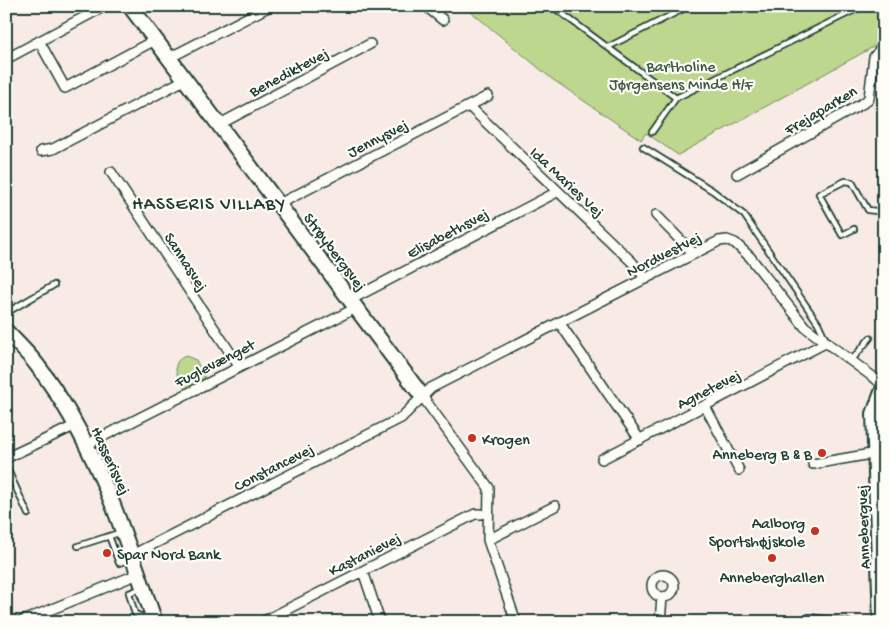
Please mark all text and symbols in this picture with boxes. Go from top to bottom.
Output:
street label: Benediktevej [246,45,333,103]
park label: Bartholine Jørgensens Minde H/F [609,59,754,96]
street label: Frejaparken [781,83,862,142]
street label: Jennysvej [345,117,412,163]
street label: Ida Maries Vej [524,144,607,223]
district label: HASSERIS VILLABY [132,194,286,217]
street label: Elisabethsvej [405,206,493,264]
street label: Strøybergsvej [298,210,369,296]
street label: Nordvestvej [624,229,705,283]
street label: Sannasvej [158,230,210,296]
street label: Fuglevænget [171,336,260,394]
street label: Agnetevej [674,367,745,415]
street label: Hasserisvej [85,424,133,499]
marker: Krogen [466,432,478,444]
place label: Krogen [482,432,530,451]
street label: Constancevej [231,441,318,497]
place label: Anneberg B & B [713,447,813,466]
marker: Anneberg B & B [816,447,828,459]
street label: Annebergvej [855,484,876,569]
place label: Aalborg Sportshøjskole [709,516,806,553]
marker: Aalborg Sportshøjskole [809,525,821,537]
street label: Kastanievej [326,530,405,582]
marker: Spar Nord Bank [101,547,113,559]
place label: Spar Nord Bank [117,547,222,566]
marker: Anneberghallen [766,552,778,564]
place label: Anneberghallen [720,570,825,589]

